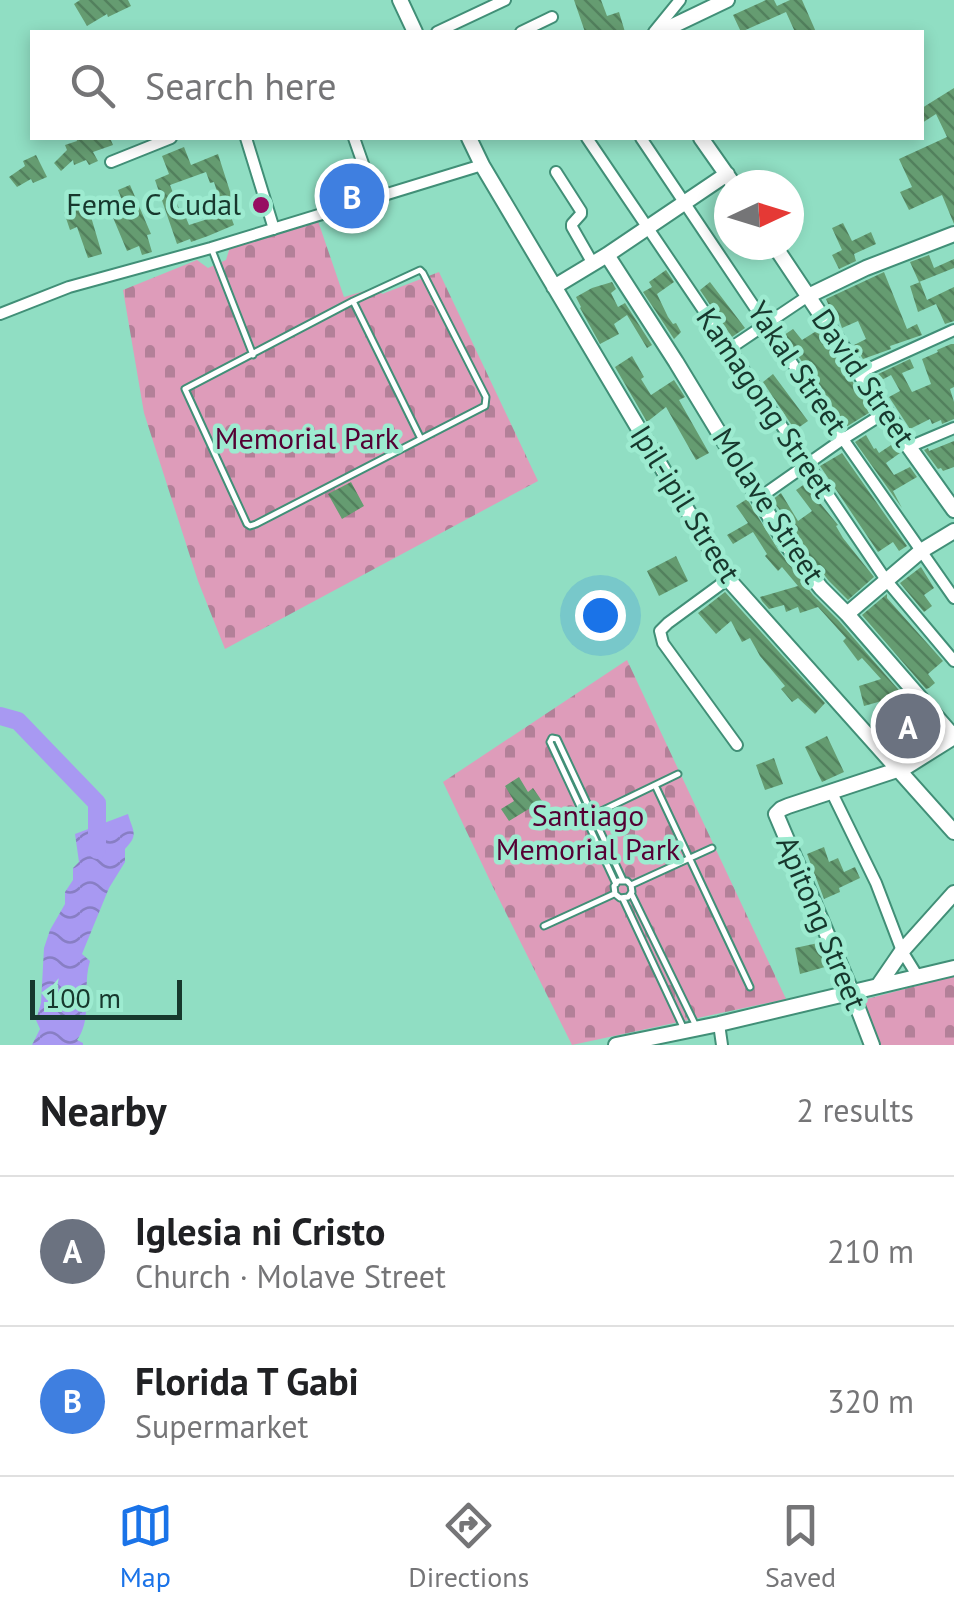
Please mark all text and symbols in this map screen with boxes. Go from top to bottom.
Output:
search box [30,30,924,140]
icon: search [65,58,120,113]
text: Search here [145,61,337,110]
pin: B [320,158,384,234]
north arrow [714,170,804,260]
place label: Feme C Cudal [66,184,241,223]
marker: Feme C Cudal [250,194,272,216]
street label: Yakal Street [740,293,857,441]
street label: Kamagong Street [688,300,844,505]
street label: David Street [804,301,925,453]
street label: Ipil-ipil Street [623,417,750,589]
park label: Memorial Park [215,418,400,457]
street label: Molave Street [705,420,834,590]
your location [575,590,626,641]
pin: A [876,688,940,764]
park label: Santiago Memorial Park [496,795,681,868]
street label: Apitong Street [768,830,876,1015]
scale bar [30,975,182,1020]
text: 100 m [45,979,121,1016]
text: Nearby [40,1083,167,1138]
text: 2 results [796,1089,914,1131]
text: Iglesia ni Cristo [135,1206,385,1255]
text: A [63,1230,82,1272]
text: 210 m [827,1230,914,1272]
text: Church · Molave Street [135,1255,446,1297]
text: Florida T Gabi [135,1356,359,1405]
text: B [63,1380,82,1422]
text: 320 m [827,1380,914,1422]
text: Supermarket [135,1405,308,1447]
tab: Map [118,1498,173,1595]
tab: Directions [408,1498,529,1595]
tab: Saved [765,1498,836,1595]

